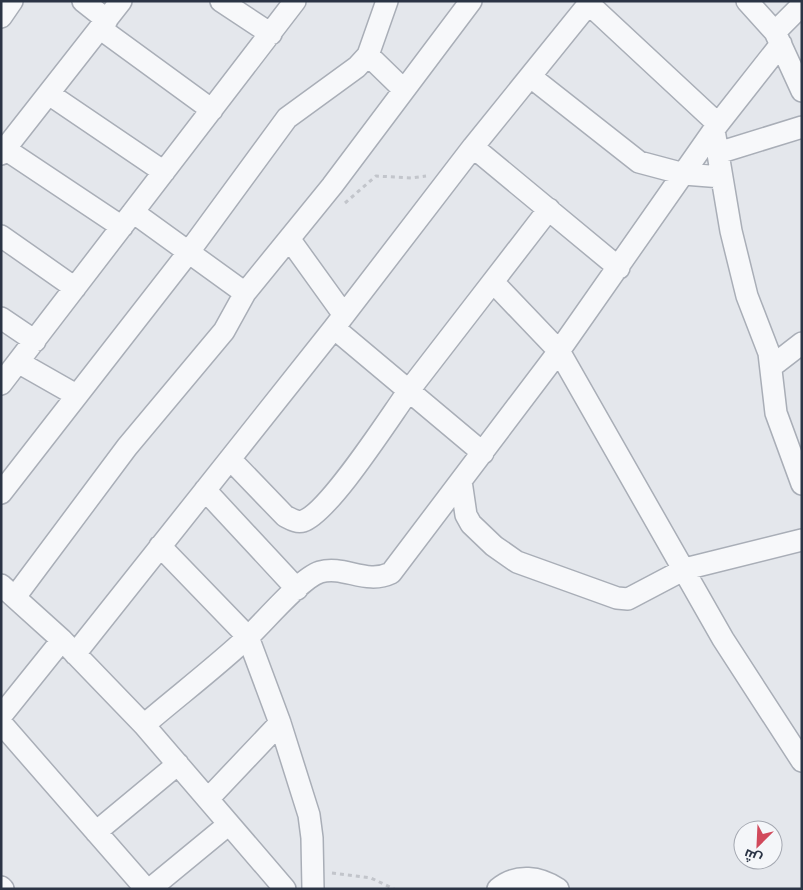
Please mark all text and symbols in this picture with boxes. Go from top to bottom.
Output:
north arrow [733,820,783,870]
text: ش [741,844,765,868]

